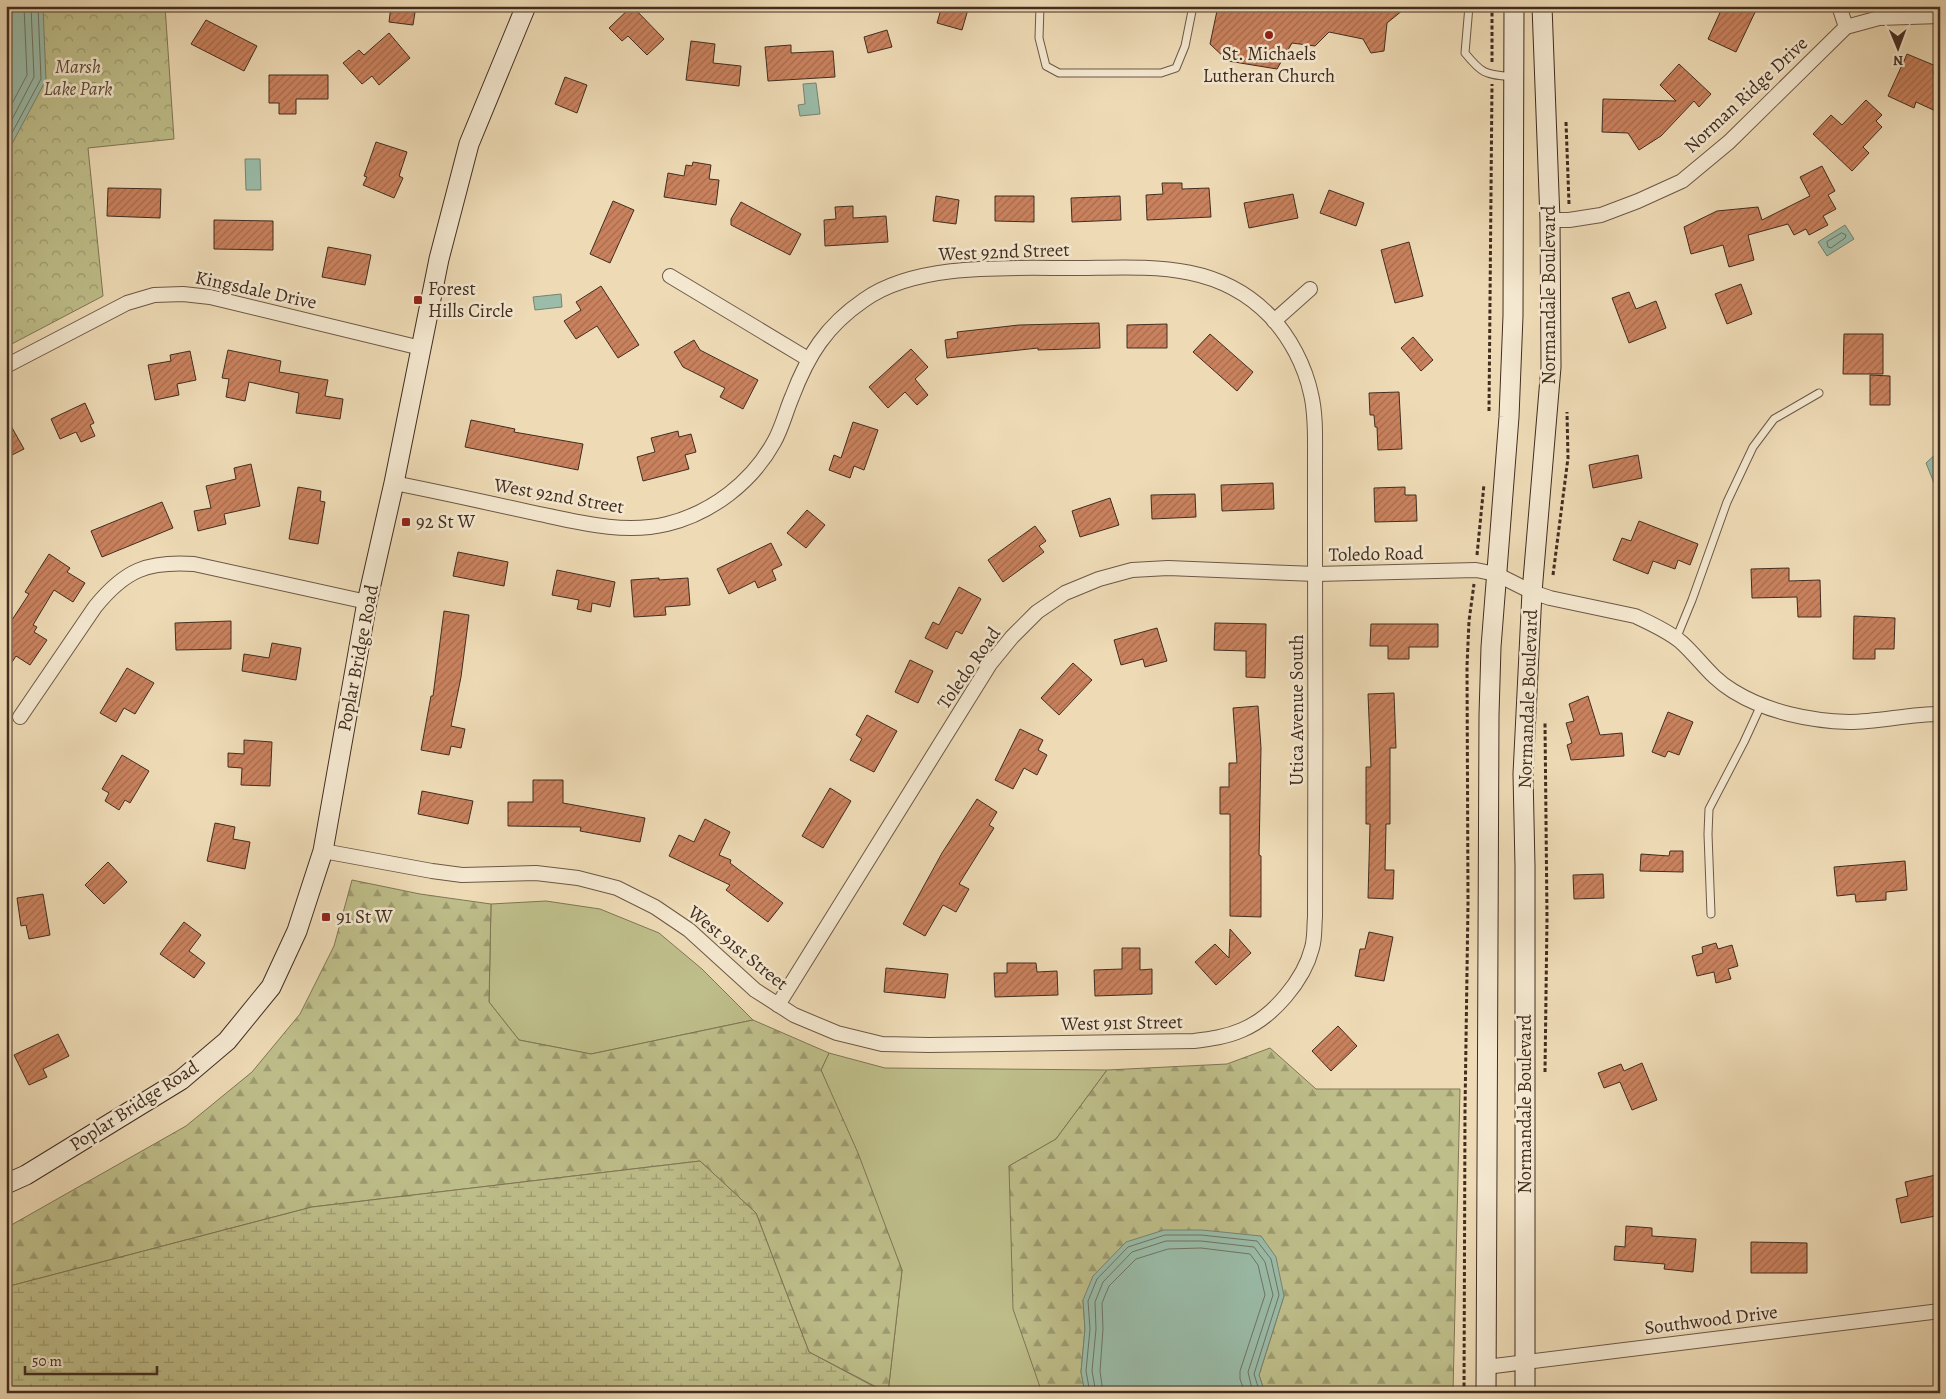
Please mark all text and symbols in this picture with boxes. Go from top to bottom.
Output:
north arrow [1874,22,1924,72]
marker: St. Michaels Lutheran Church [1263,29,1275,41]
street label: Norman Ridge Drive [1679,31,1813,159]
place label: St. Michaels Lutheran Church [1203,41,1335,89]
text: N [1893,51,1903,70]
park label: Marsh Lake Park [43,54,113,102]
street label: Normandale Boulevard [1536,205,1562,385]
street label: West 92nd Street [937,237,1070,267]
street label: Kingsdale Drive [193,264,319,316]
place label: Forest Hills Circle [428,276,513,324]
marker: Forest Hills Circle [412,294,424,306]
street label: West 92nd Street [491,472,626,520]
place label: 92 St W [416,509,476,535]
marker: 92 St W [400,516,412,528]
street label: Toledo Road [1328,540,1424,568]
street label: Poplar Bridge Road [331,582,385,734]
street label: Normandale Boulevard [1512,608,1544,789]
street label: Toledo Road [931,621,1007,714]
street label: Utica Avenue South [1284,634,1310,786]
street label: West 91st Street [682,899,794,996]
place label: 91 St W [336,904,393,930]
marker: 91 St W [320,911,332,923]
street label: West 91st Street [1060,1009,1183,1037]
street label: Normandale Boulevard [1512,1014,1538,1194]
street label: Poplar Bridge Road [64,1054,204,1157]
street label: Southwood Drive [1643,1299,1779,1341]
scale bar [25,1344,158,1376]
text: 50 m [32,1351,62,1371]

